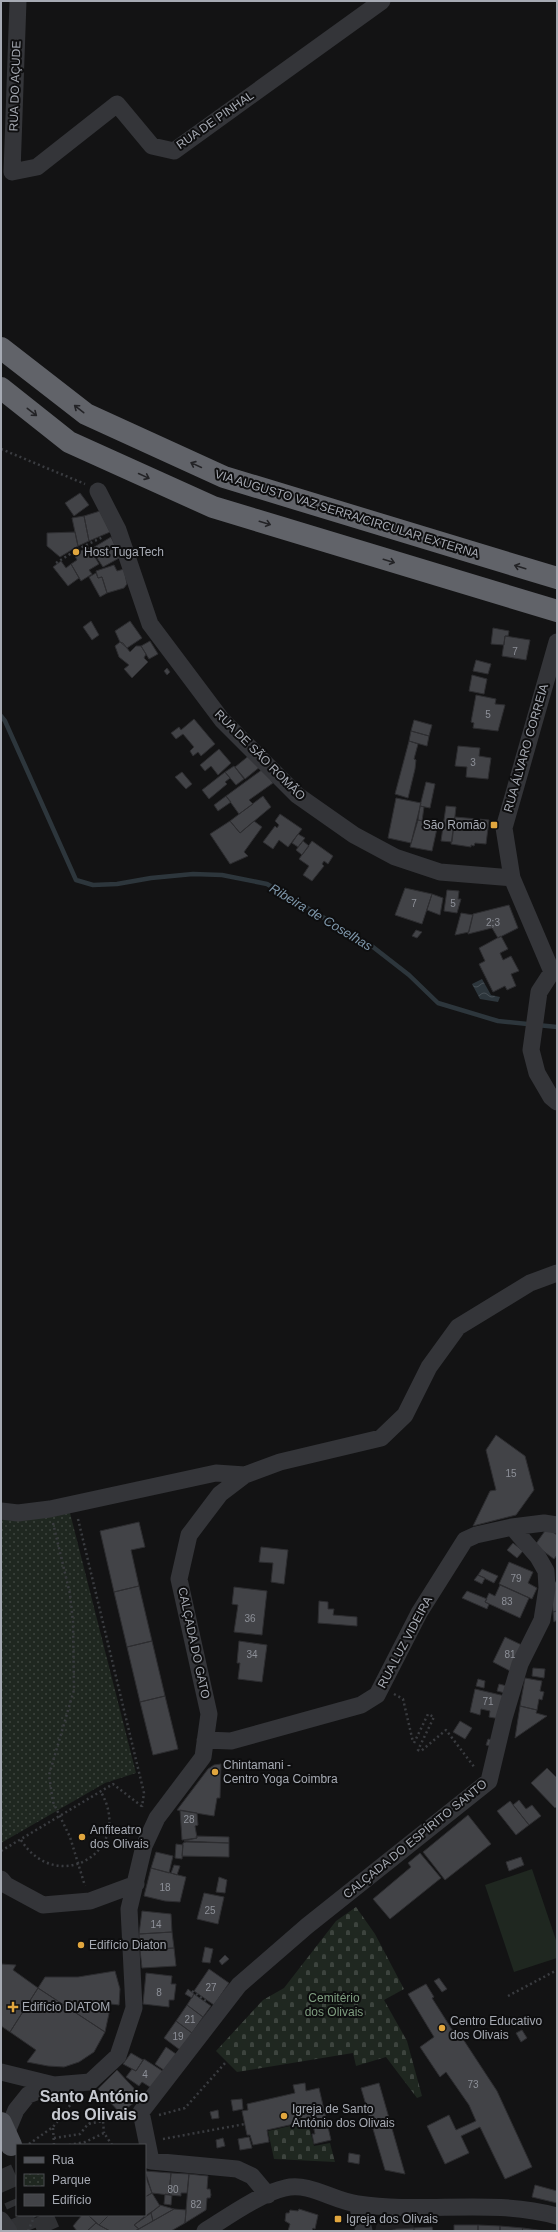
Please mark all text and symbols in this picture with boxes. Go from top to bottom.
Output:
street label: RUA DO AÇUDE [6,40,24,132]
street label: RUA DE PINHAL [174,88,257,152]
one-way arrow [73,404,84,413]
one-way arrow [26,408,37,417]
one-way arrow [190,460,202,468]
street label: VIA AUGUSTO VAZ SERRA/CIRCULAR EXTERNA [213,467,481,561]
one-way arrow [138,473,150,480]
one-way arrow [258,520,271,527]
place label: Host TugaTech [84,545,164,559]
marker: Host TugaTech [71,547,81,557]
one-way arrow [383,558,396,565]
one-way arrow [513,563,526,570]
house number: 7 [512,646,518,657]
street label: RUA ÁLVARO CORREIA [500,682,551,814]
street label: RUA DE SÃO ROMÃO [212,707,308,803]
house number: 5 [485,709,491,720]
house number: 3 [470,757,476,768]
place label: São Romão [423,818,486,832]
marker: São Romão [489,820,499,830]
water label: Ribeira de Coselhas [267,880,375,954]
house number: 7 [411,898,417,909]
house number: 5 [450,898,456,909]
house number: 2;3 [486,917,500,928]
house number: 15 [505,1468,517,1479]
house number: 79 [510,1573,522,1584]
street label: CALÇADA DO GATO [175,1586,213,1700]
street label: RUA LUZ VIDEIRA [375,1594,435,1690]
house number: 83 [501,1596,513,1607]
house number: 36 [244,1613,256,1624]
house number: 34 [246,1649,258,1660]
house number: 81 [504,1649,516,1660]
house number: 71 [482,1696,494,1707]
place label: Chintamani - Centro Yoga Coimbra [223,1758,338,1786]
marker: Chintamani - Centro Yoga Coimbra [210,1767,220,1777]
street label: CALÇADA DO ESPÍRITO SANTO [340,1776,490,1901]
house number: 28 [183,1814,195,1825]
place label: Anfiteatro dos Olivais [90,1823,149,1851]
marker: Anfiteatro dos Olivais [77,1832,87,1842]
house number: 18 [159,1882,171,1893]
house number: 25 [204,1905,216,1916]
house number: 14 [150,1919,162,1930]
place label: Edifício Diaton [89,1938,166,1952]
marker: Edifício Diaton [76,1940,86,1950]
house number: 27 [205,1982,217,1993]
house number: 8 [156,1987,162,1998]
park label: Cemitério dos Olivais [305,1991,363,2019]
place label: Edifício DIATOM [22,2000,110,2014]
marker: Edifício DIATOM [7,2001,19,2013]
house number: 21 [184,2014,196,2025]
place label: Centro Educativo dos Olivais [450,2014,542,2042]
marker: Centro Educativo dos Olivais [437,2023,447,2033]
house number: 19 [172,2031,184,2042]
house number: 4 [142,2069,148,2080]
house number: 73 [467,2079,479,2090]
district label: Santo António dos Olivais [40,2088,149,2123]
place label: Igreja de Santo António dos Olivais [292,2102,395,2130]
marker: Igreja de Santo António dos Olivais [279,2111,289,2121]
legend [16,2144,146,2216]
text: Rua [52,2153,74,2167]
text: Parque [52,2173,91,2187]
house number: 80 [167,2184,179,2195]
text: Edifício [52,2193,92,2207]
house number: 82 [190,2199,202,2210]
place label: Igreja dos Olivais [346,2212,438,2226]
marker: Igreja dos Olivais [333,2214,343,2224]

